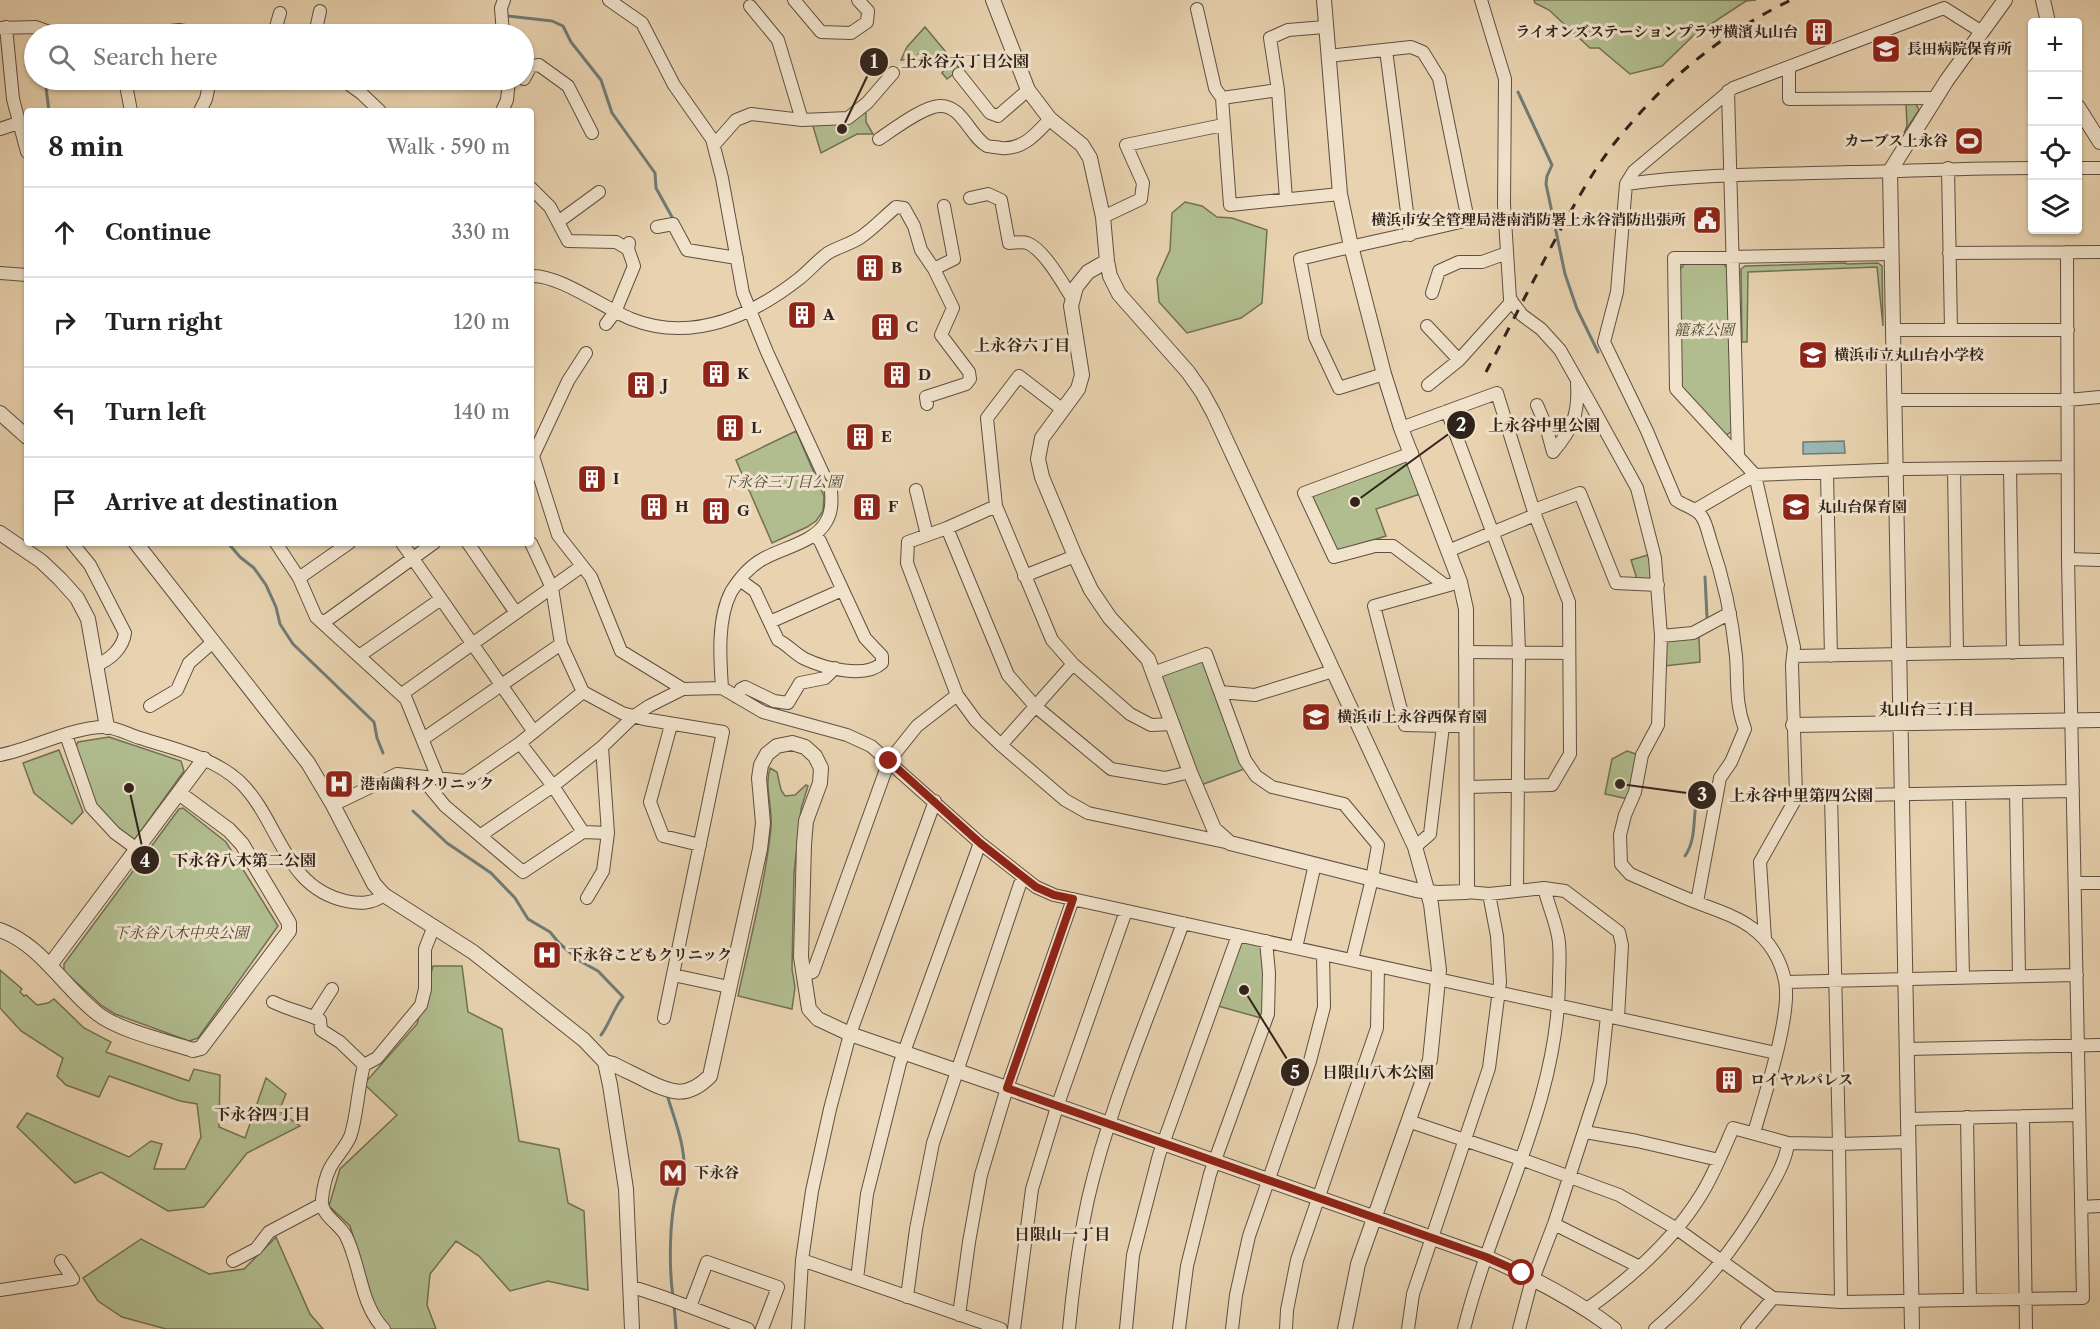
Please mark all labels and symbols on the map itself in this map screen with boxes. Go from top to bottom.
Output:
building icon: ライオンズステーションプラザ横濱丸山台 [1803,16,1835,48]
place label: ライオンズステーションプラザ横濱丸山台 [1515,22,1798,41]
school or university icon: 長田病院保育所 [1870,33,1902,65]
place label: 長田病院保育所 [1907,39,2012,58]
callout: 上永谷六丁目公園 [859,45,1041,79]
text: 1 [870,51,878,73]
text: 上永谷六丁目公園 [901,51,1029,71]
sports icon: カーブス上永谷 [1953,125,1985,157]
place label: カーブス上永谷 [1844,131,1948,150]
public building icon: 横浜市安全管理局港南消防署上永谷消防出張所 [1691,204,1723,236]
place label: 横浜市安全管理局港南消防署上永谷消防出張所 [1371,210,1686,229]
building icon: B [854,252,886,284]
place label: B [891,258,902,277]
building icon: A [786,299,818,331]
place label: A [822,305,835,324]
building icon: C [869,311,901,343]
place label: C [906,317,918,336]
park label: 籠森公園 [1674,320,1737,339]
district label: 上永谷六丁目 [974,335,1070,355]
school or university icon: 横浜市立丸山台小学校 [1797,339,1829,371]
place label: 横浜市立丸山台小学校 [1834,345,1984,364]
building icon: K [700,358,732,390]
building icon: D [881,359,913,391]
place label: K [737,364,750,383]
place label: D [918,365,931,384]
building icon: J [625,369,657,401]
place label: J [659,375,668,394]
callout: 上永谷中里公園 [1446,408,1612,442]
building icon: L [714,412,746,444]
text: 2 [1456,414,1466,436]
text: 上永谷中里公園 [1488,415,1600,435]
place label: L [751,418,762,437]
building icon: E [844,421,876,453]
place label: E [881,427,892,446]
building icon: I [576,463,608,495]
place label: I [613,469,619,488]
park label: 下永谷三丁目公園 [722,472,845,491]
building icon: H [638,491,670,523]
building icon: F [851,491,883,523]
school or university icon: 丸山台保育園 [1780,491,1812,523]
building icon: G [700,495,732,527]
place label: H [675,497,689,516]
place label: F [888,497,898,516]
place label: 丸山台保育園 [1817,497,1907,516]
place label: G [737,501,750,520]
district label: 丸山台三丁目 [1878,699,1974,719]
school or university icon: 横浜市上永谷西保育園 [1300,701,1332,733]
place label: 横浜市上永谷西保育園 [1337,707,1487,726]
route end [875,747,901,773]
hospital icon: 港南歯科クリニック [323,768,355,800]
place label: 港南歯科クリニック [360,774,494,793]
callout: 上永谷中里第四公園 [1687,778,1885,812]
text: 3 [1697,784,1707,806]
text: 上永谷中里第四公園 [1729,785,1873,805]
callout: 下永谷八木第二公園 [130,843,328,877]
text: 4 [140,850,150,872]
text: 下永谷八木第二公園 [172,850,316,870]
park label: 下永谷八木中央公園 [113,923,251,942]
hospital icon: 下永谷こどもクリニック [531,939,563,971]
place label: 下永谷こどもクリニック [568,945,732,964]
callout: 日限山八木公園 [1280,1055,1446,1089]
text: 5 [1290,1062,1300,1084]
text: 日限山八木公園 [1322,1062,1434,1082]
building icon: ロイヤルパレス [1713,1064,1745,1096]
place label: ロイヤルパレス [1750,1070,1853,1089]
district label: 下永谷四丁目 [214,1104,310,1124]
metro station icon: 下永谷 [657,1157,689,1189]
place label: 下永谷 [694,1163,739,1182]
district label: 日限山一丁目 [1014,1224,1110,1244]
route start [1508,1259,1534,1285]

